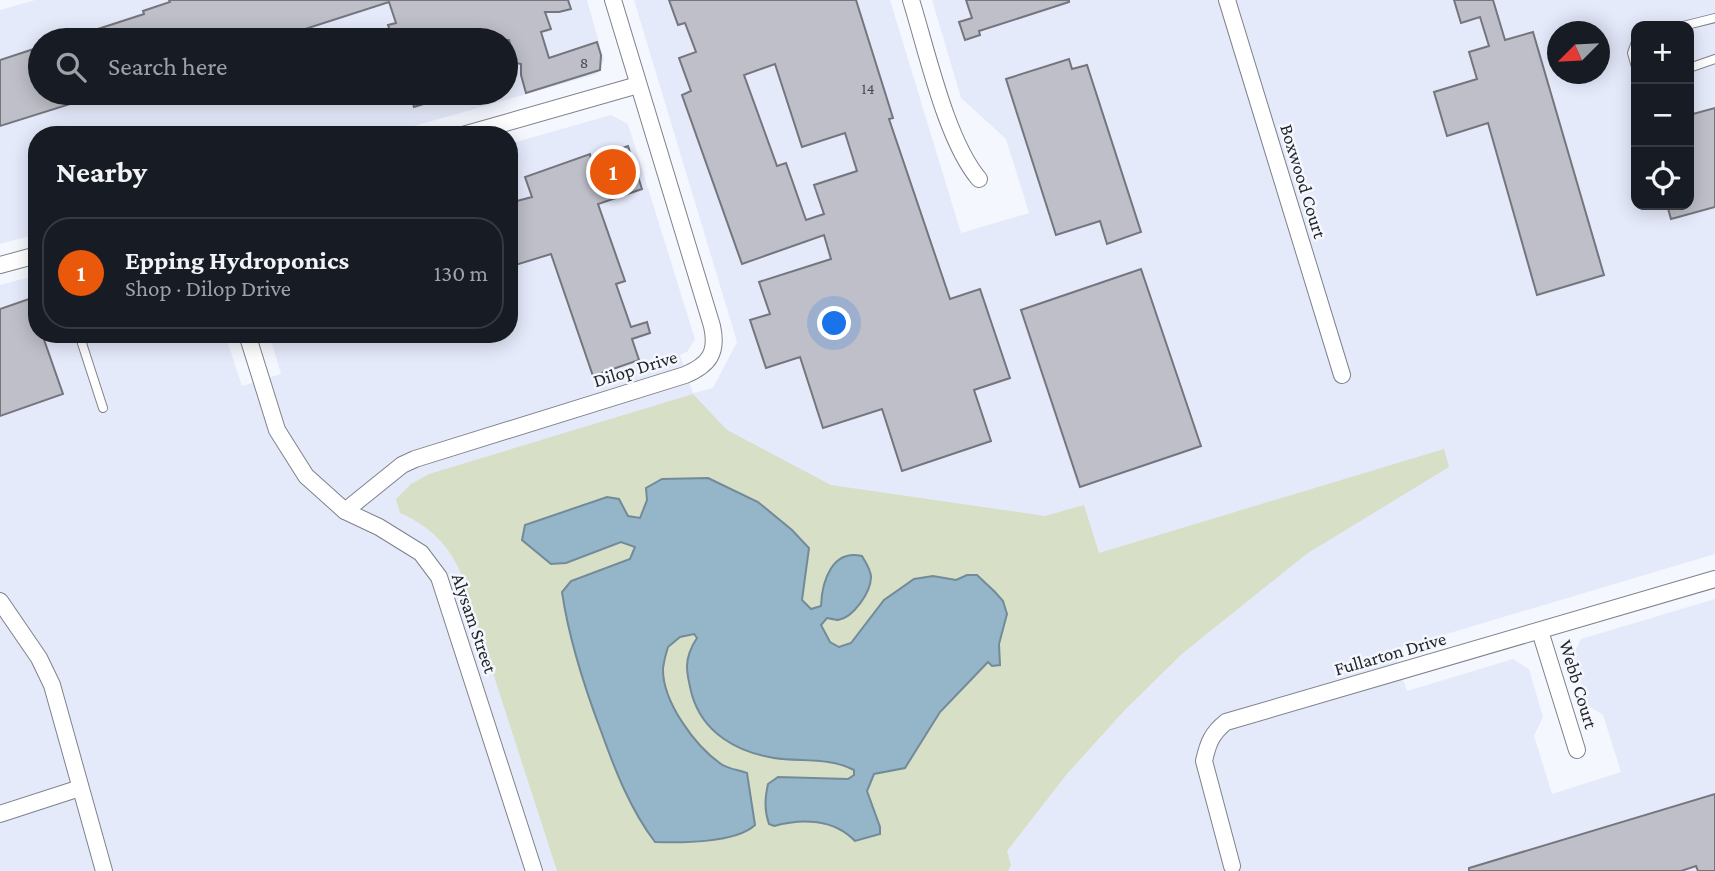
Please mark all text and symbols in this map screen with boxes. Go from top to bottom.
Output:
north arrow [1547,21,1610,84]
map controls [1631,21,1694,210]
button: + [1631,21,1694,84]
search box [28,28,518,105]
icon: search [52,48,90,86]
text: Search here [108,52,227,81]
house number: 8 [580,54,588,71]
house number: 14 [861,80,875,97]
button: − [1631,84,1694,147]
street label: Boxwood Court [1276,122,1331,241]
pin: 1 [590,146,636,198]
button: locate [1631,147,1694,210]
text: Nearby [56,155,147,188]
text: Epping Hydroponics [125,246,349,275]
text: 1 [77,260,85,286]
text: 130 m [434,260,488,286]
text: Shop · Dilop Drive [125,275,291,301]
your location [817,306,851,340]
street label: Dilop Drive [591,346,680,391]
street label: Alysam Street [448,571,502,676]
street label: Fullarton Drive [1332,627,1448,679]
street label: Webb Court [1555,637,1602,732]

